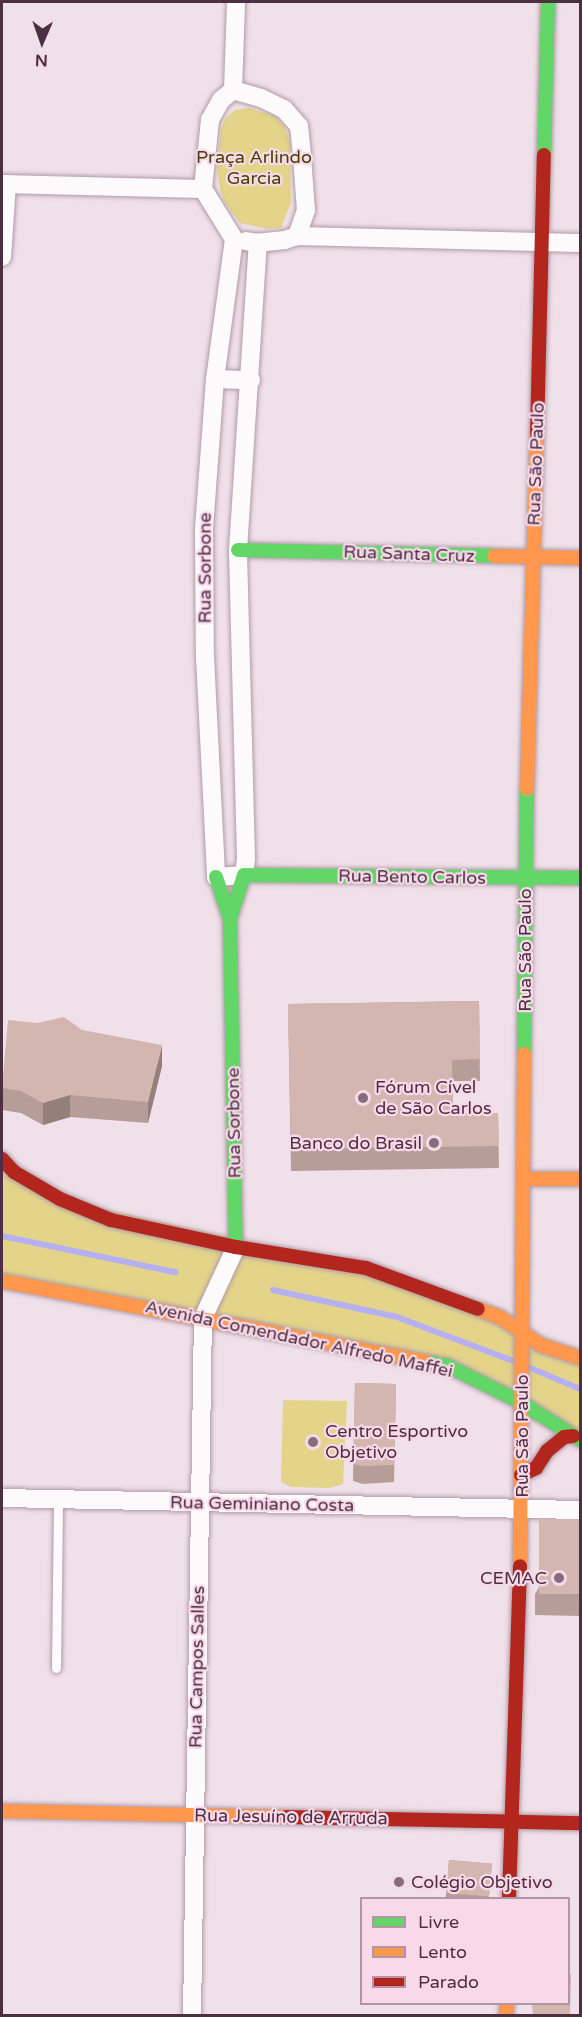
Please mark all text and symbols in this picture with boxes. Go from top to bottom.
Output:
north arrow [12,12,72,72]
text: N [35,50,48,70]
park label: Praça Arlindo Garcia [196,147,312,190]
street label: Rua São Paulo [523,402,549,526]
street label: Rua Sorbone [194,513,216,623]
street label: Rua Santa Cruz [343,541,475,567]
street label: Rua Bento Carlos [338,865,486,889]
street label: Rua São Paulo [514,888,536,1012]
street label: Rua Sorbone [222,1067,246,1179]
place label: Fórum Cível de São Carlos [375,1077,492,1120]
marker: Fórum Cível de São Carlos [356,1091,370,1105]
place label: Banco do Brasil [289,1132,422,1154]
marker: Banco do Brasil [427,1136,441,1150]
street label: Avenida Comendador Alfredo Maffei [143,1296,455,1382]
street label: Rua São Paulo [511,1374,533,1498]
place label: Centro Esportivo Objetivo [325,1421,468,1464]
marker: Centro Esportivo Objetivo [306,1435,320,1449]
street label: Rua Geminiano Costa [170,1492,354,1516]
place label: CEMAC [480,1567,547,1589]
marker: CEMAC [552,1571,566,1585]
street label: Rua Campos Salles [185,1586,209,1748]
street label: Rua Jesuíno de Arruda [194,1805,388,1829]
place label: Colégio Objetivo [411,1871,553,1893]
marker: Colégio Objetivo [392,1875,406,1889]
legend [360,1897,570,2005]
text: Livre [418,1911,459,1933]
text: Lento [418,1941,467,1963]
text: Parado [418,1971,479,1993]

